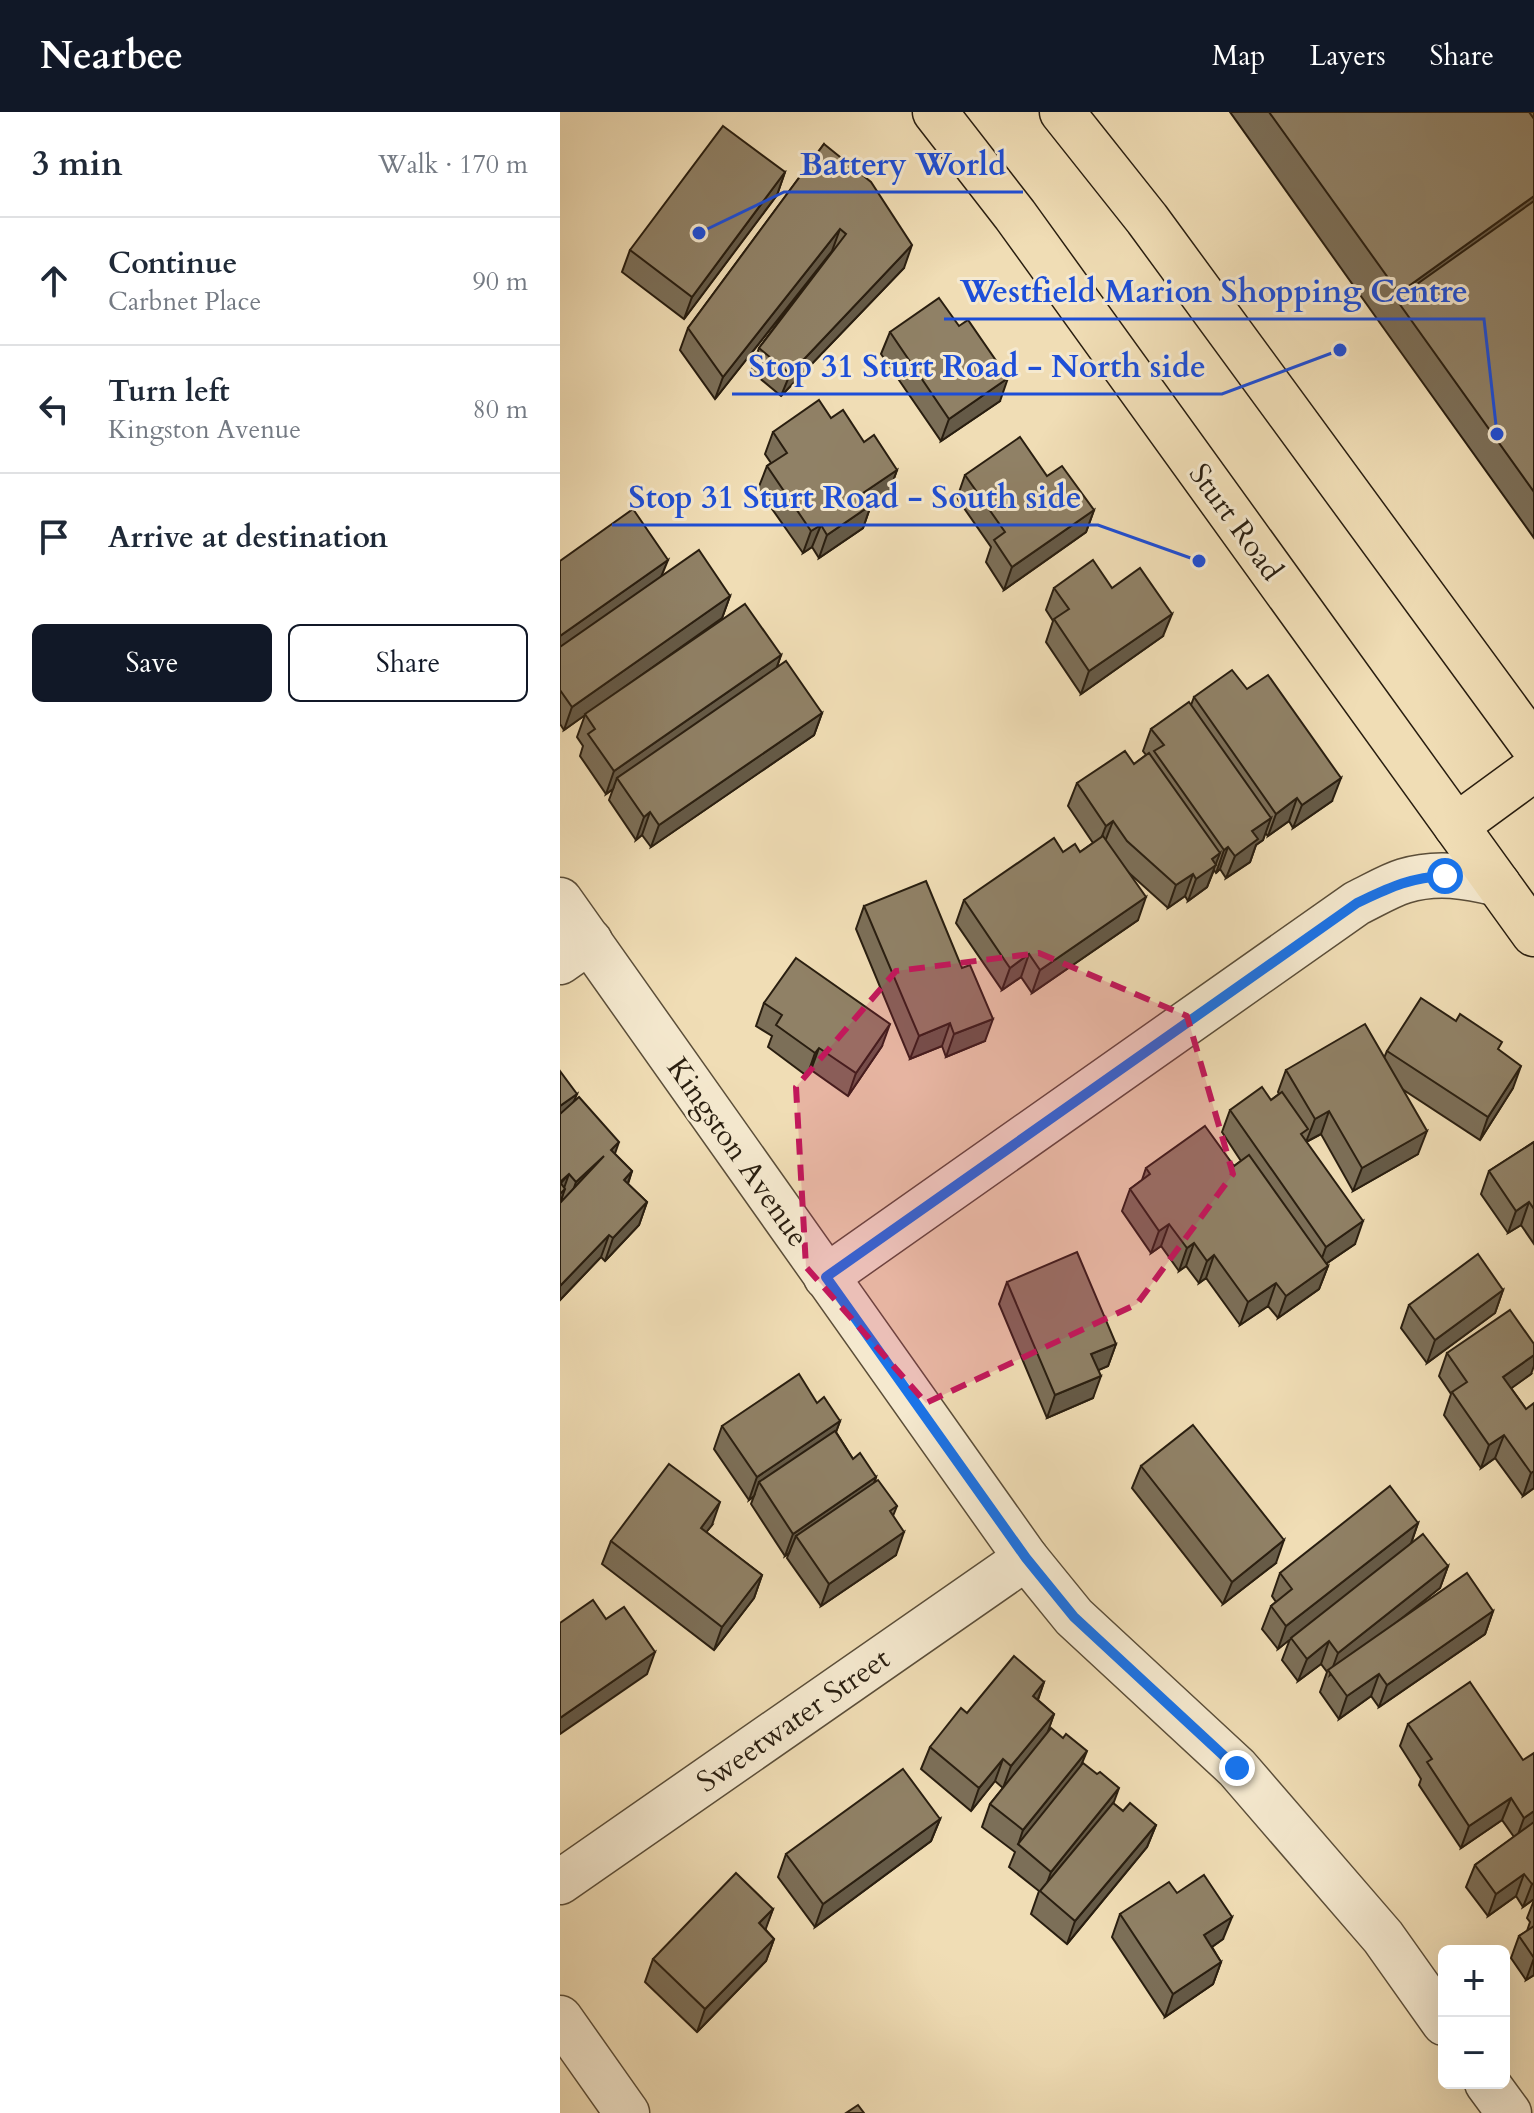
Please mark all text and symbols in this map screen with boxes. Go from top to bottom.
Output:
text: Nearbee [40,30,183,82]
text: Map [1212,37,1265,75]
text: Layers [1309,37,1386,75]
text: Share [1430,37,1494,75]
callout: Battery World [784,136,1023,192]
text: 3 min [32,141,123,187]
text: Battery World [800,143,1006,187]
text: Walk · 170 m [378,147,528,182]
text: Continue [108,243,237,284]
icon: ahead [32,259,76,303]
callout: Westfield Marion Shopping Centre [944,263,1484,319]
text: 90 m [472,264,528,299]
text: Westfield Marion Shopping Centre [959,270,1468,314]
text: Carbnet Place [108,284,261,319]
callout: Stop 31 Sturt Road - North side [732,338,1222,394]
text: Stop 31 Sturt Road - North side [748,345,1206,389]
text: Turn left [108,371,230,412]
icon: left [32,387,76,431]
text: 80 m [472,392,528,427]
text: Kingston Avenue [108,412,301,447]
street label: Sturt Road [1179,455,1292,589]
callout: Stop 31 Sturt Road - South side [612,469,1098,525]
text: Stop 31 Sturt Road - South side [628,476,1082,520]
icon: arrive [32,515,76,559]
text: Arrive at destination [108,517,388,558]
button: Save [32,624,272,702]
button: Share [288,624,528,702]
route start [1427,858,1463,894]
street label: Kingston Avenue [657,1049,818,1255]
street label: Sweetwater Street [689,1638,898,1802]
route end [1219,1750,1255,1786]
map controls [1438,1945,1510,2089]
button: + [1438,1945,1510,2017]
button: − [1438,2017,1510,2089]

